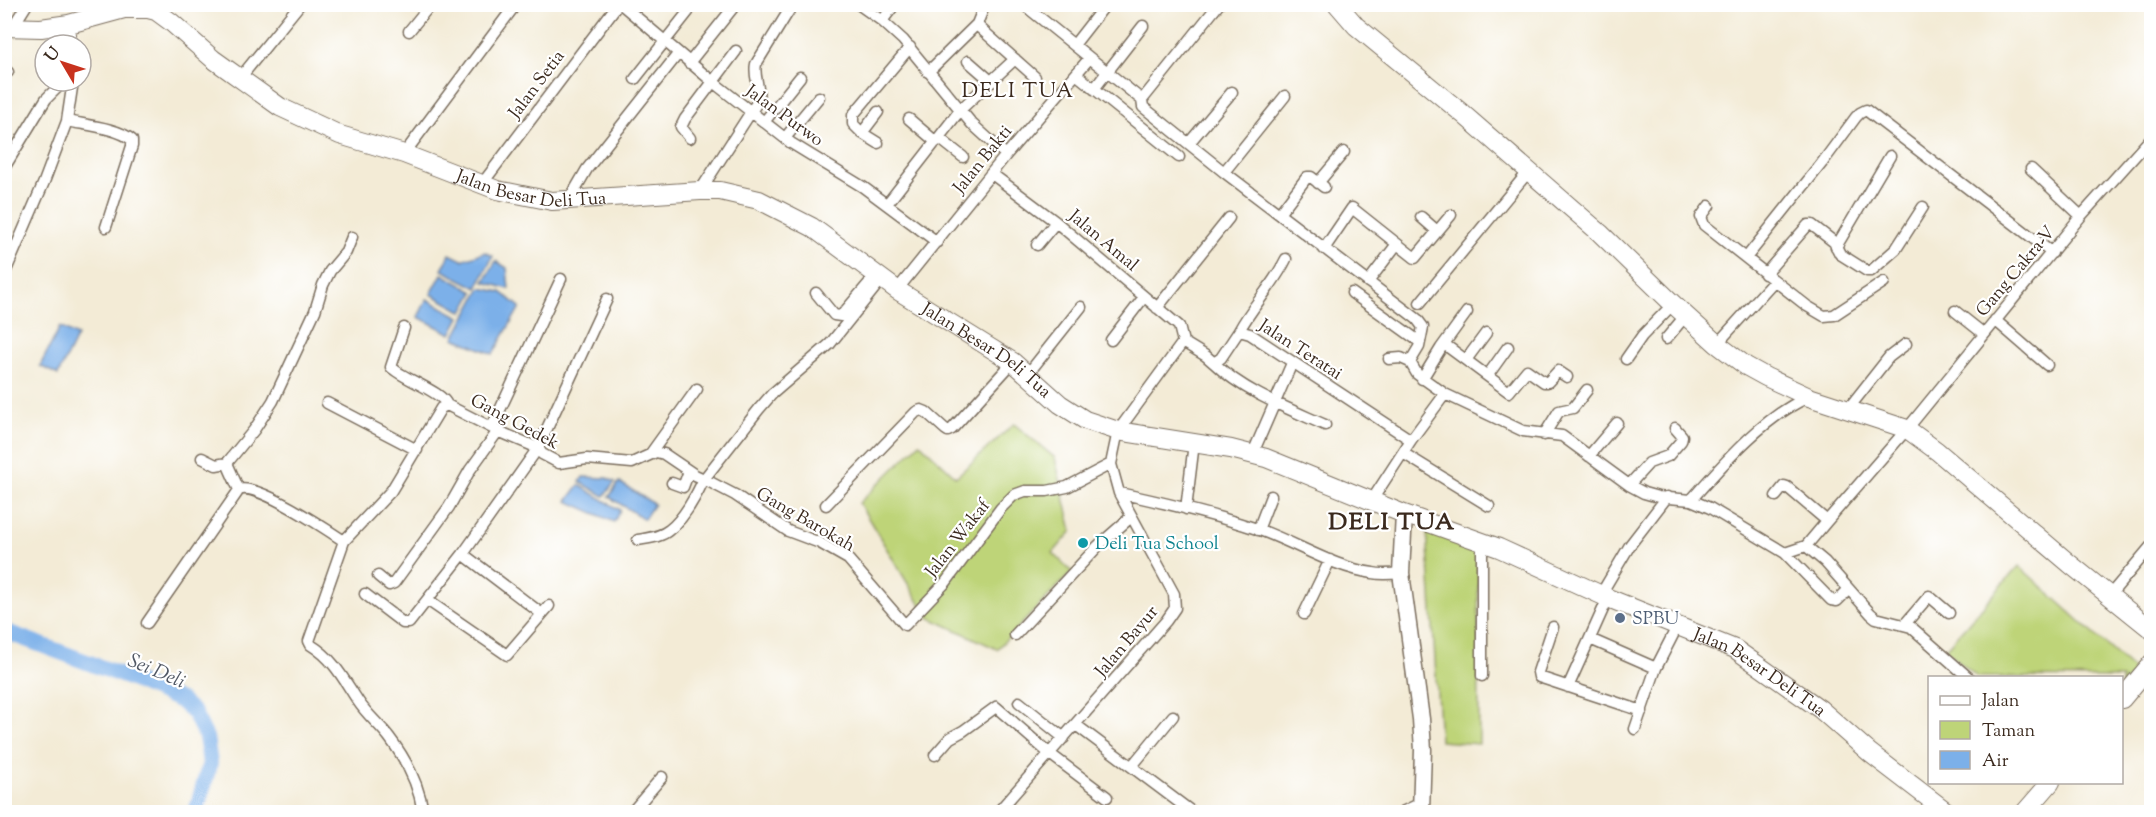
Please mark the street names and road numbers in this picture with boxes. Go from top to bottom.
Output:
street label: Jalan Setia [503,45,572,126]
street label: Jalan Purwo [739,79,828,154]
street label: Jalan Bakti [947,120,1019,201]
street label: Jalan Besar Deli Tua [451,164,607,216]
street label: Jalan Amal [1061,204,1143,279]
street label: Gang Cakra-V [1971,221,2063,323]
street label: Jalan Besar Deli Tua [915,297,1056,405]
street label: Jalan Teratai [1252,313,1347,388]
street label: Gang Gedek [465,388,563,457]
street label: Gang Barokah [751,482,860,560]
street label: Jalan Wakaf [919,494,998,585]
street label: Jalan Bayur [1089,601,1166,685]
street label: Jalan Besar Deli Tua [1688,622,1831,724]

